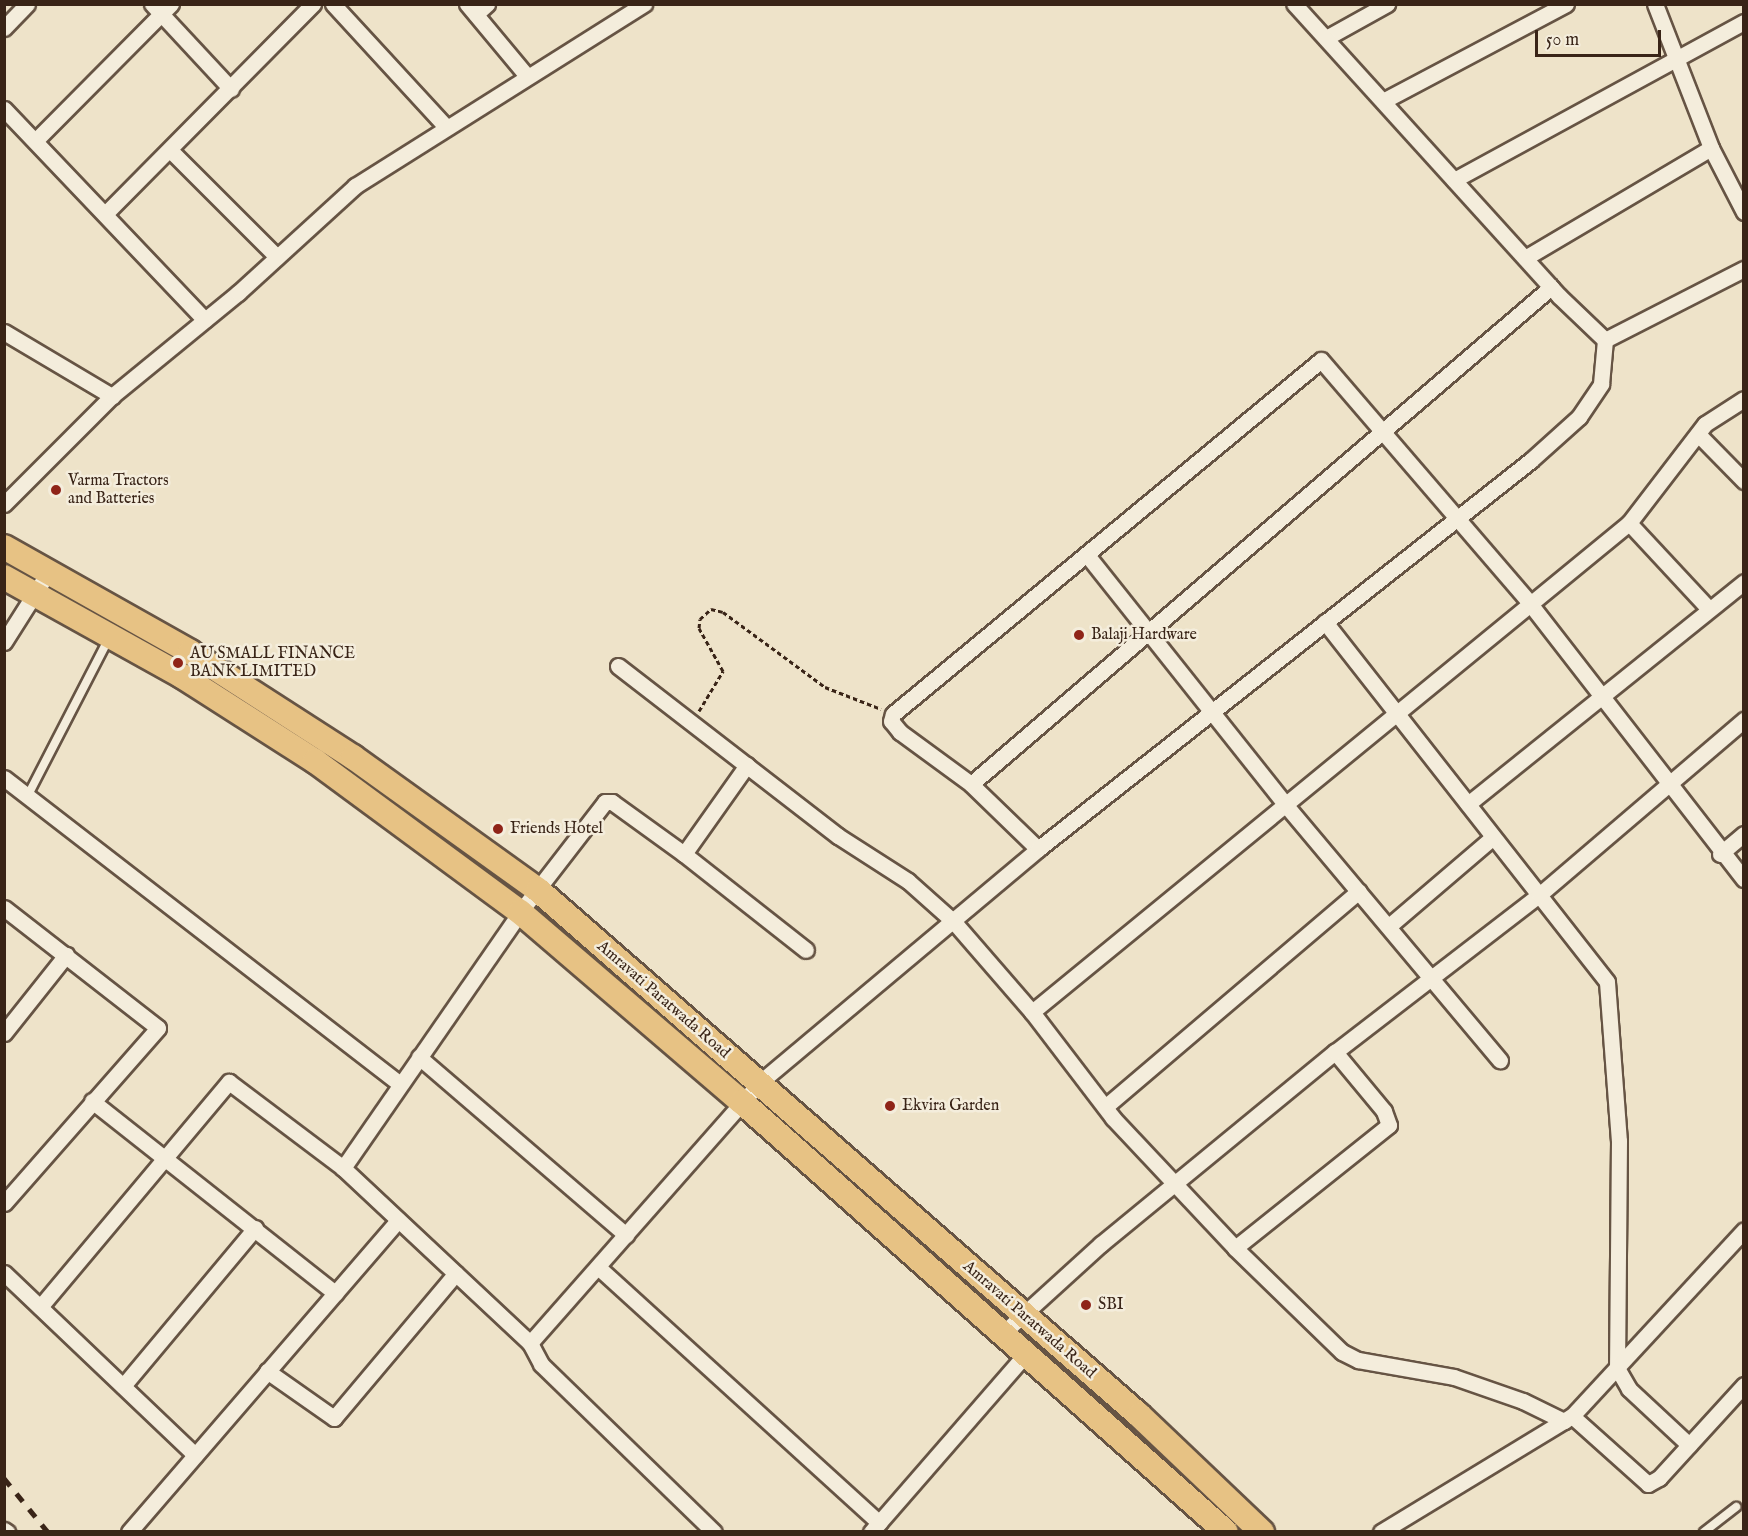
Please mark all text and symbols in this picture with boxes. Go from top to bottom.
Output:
scale bar [1538,18,1664,56]
text: 50 m [1546,29,1579,52]
place label: Varma Tractors and Batteries [68,471,169,509]
marker: Varma Tractors and Batteries [49,483,63,497]
place label: Balaji Hardware [1091,625,1197,645]
marker: Balaji Hardware [1072,628,1086,642]
place label: AU SMALL FINANCE BANK LIMITED [190,644,355,682]
marker: AU SMALL FINANCE BANK LIMITED [171,656,185,670]
place label: Friends Hotel [510,819,603,839]
marker: Friends Hotel [491,822,505,836]
street label: Amravati Paratwada Road [593,937,733,1063]
place label: Ekvira Garden [902,1096,999,1116]
marker: Ekvira Garden [883,1099,897,1113]
street label: Amravati Paratwada Road [959,1257,1099,1383]
place label: SBI [1098,1295,1124,1315]
marker: SBI [1079,1298,1093,1312]

